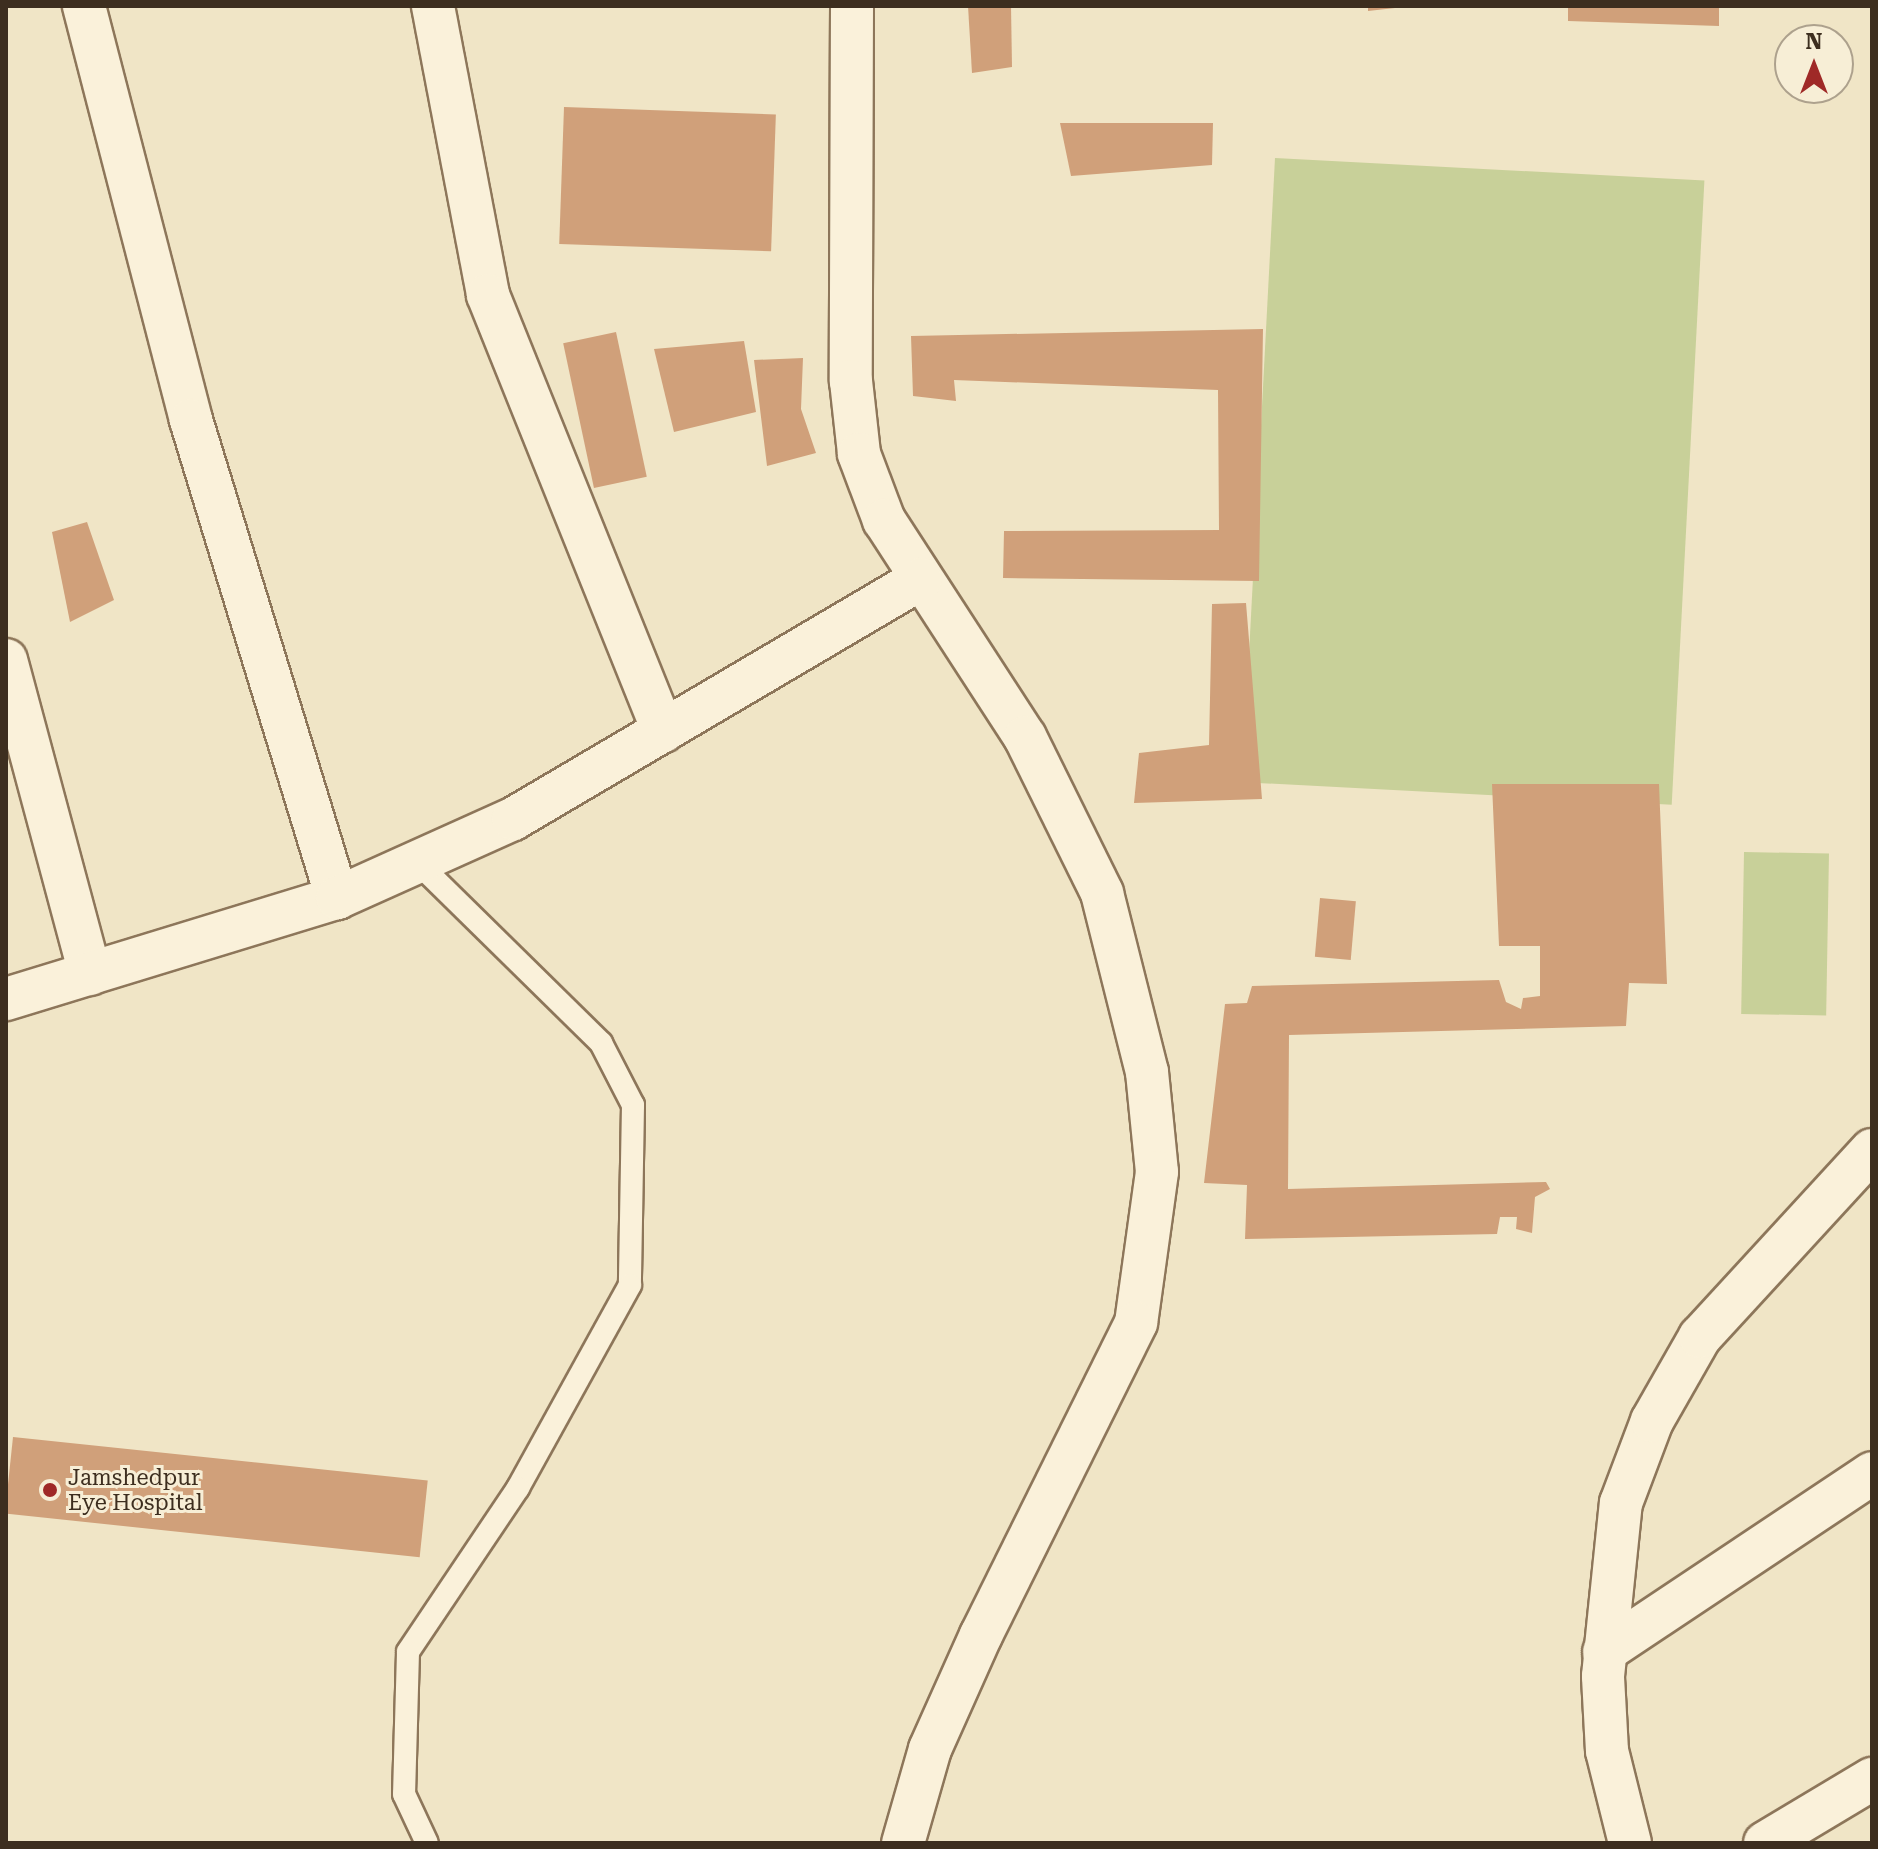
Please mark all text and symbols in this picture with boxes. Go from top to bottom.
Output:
north arrow [1774,24,1854,104]
text: N [1806,29,1822,54]
place label: Jamshedpur Eye Hospital [68,1464,202,1516]
marker: Jamshedpur Eye Hospital [39,1479,61,1501]

